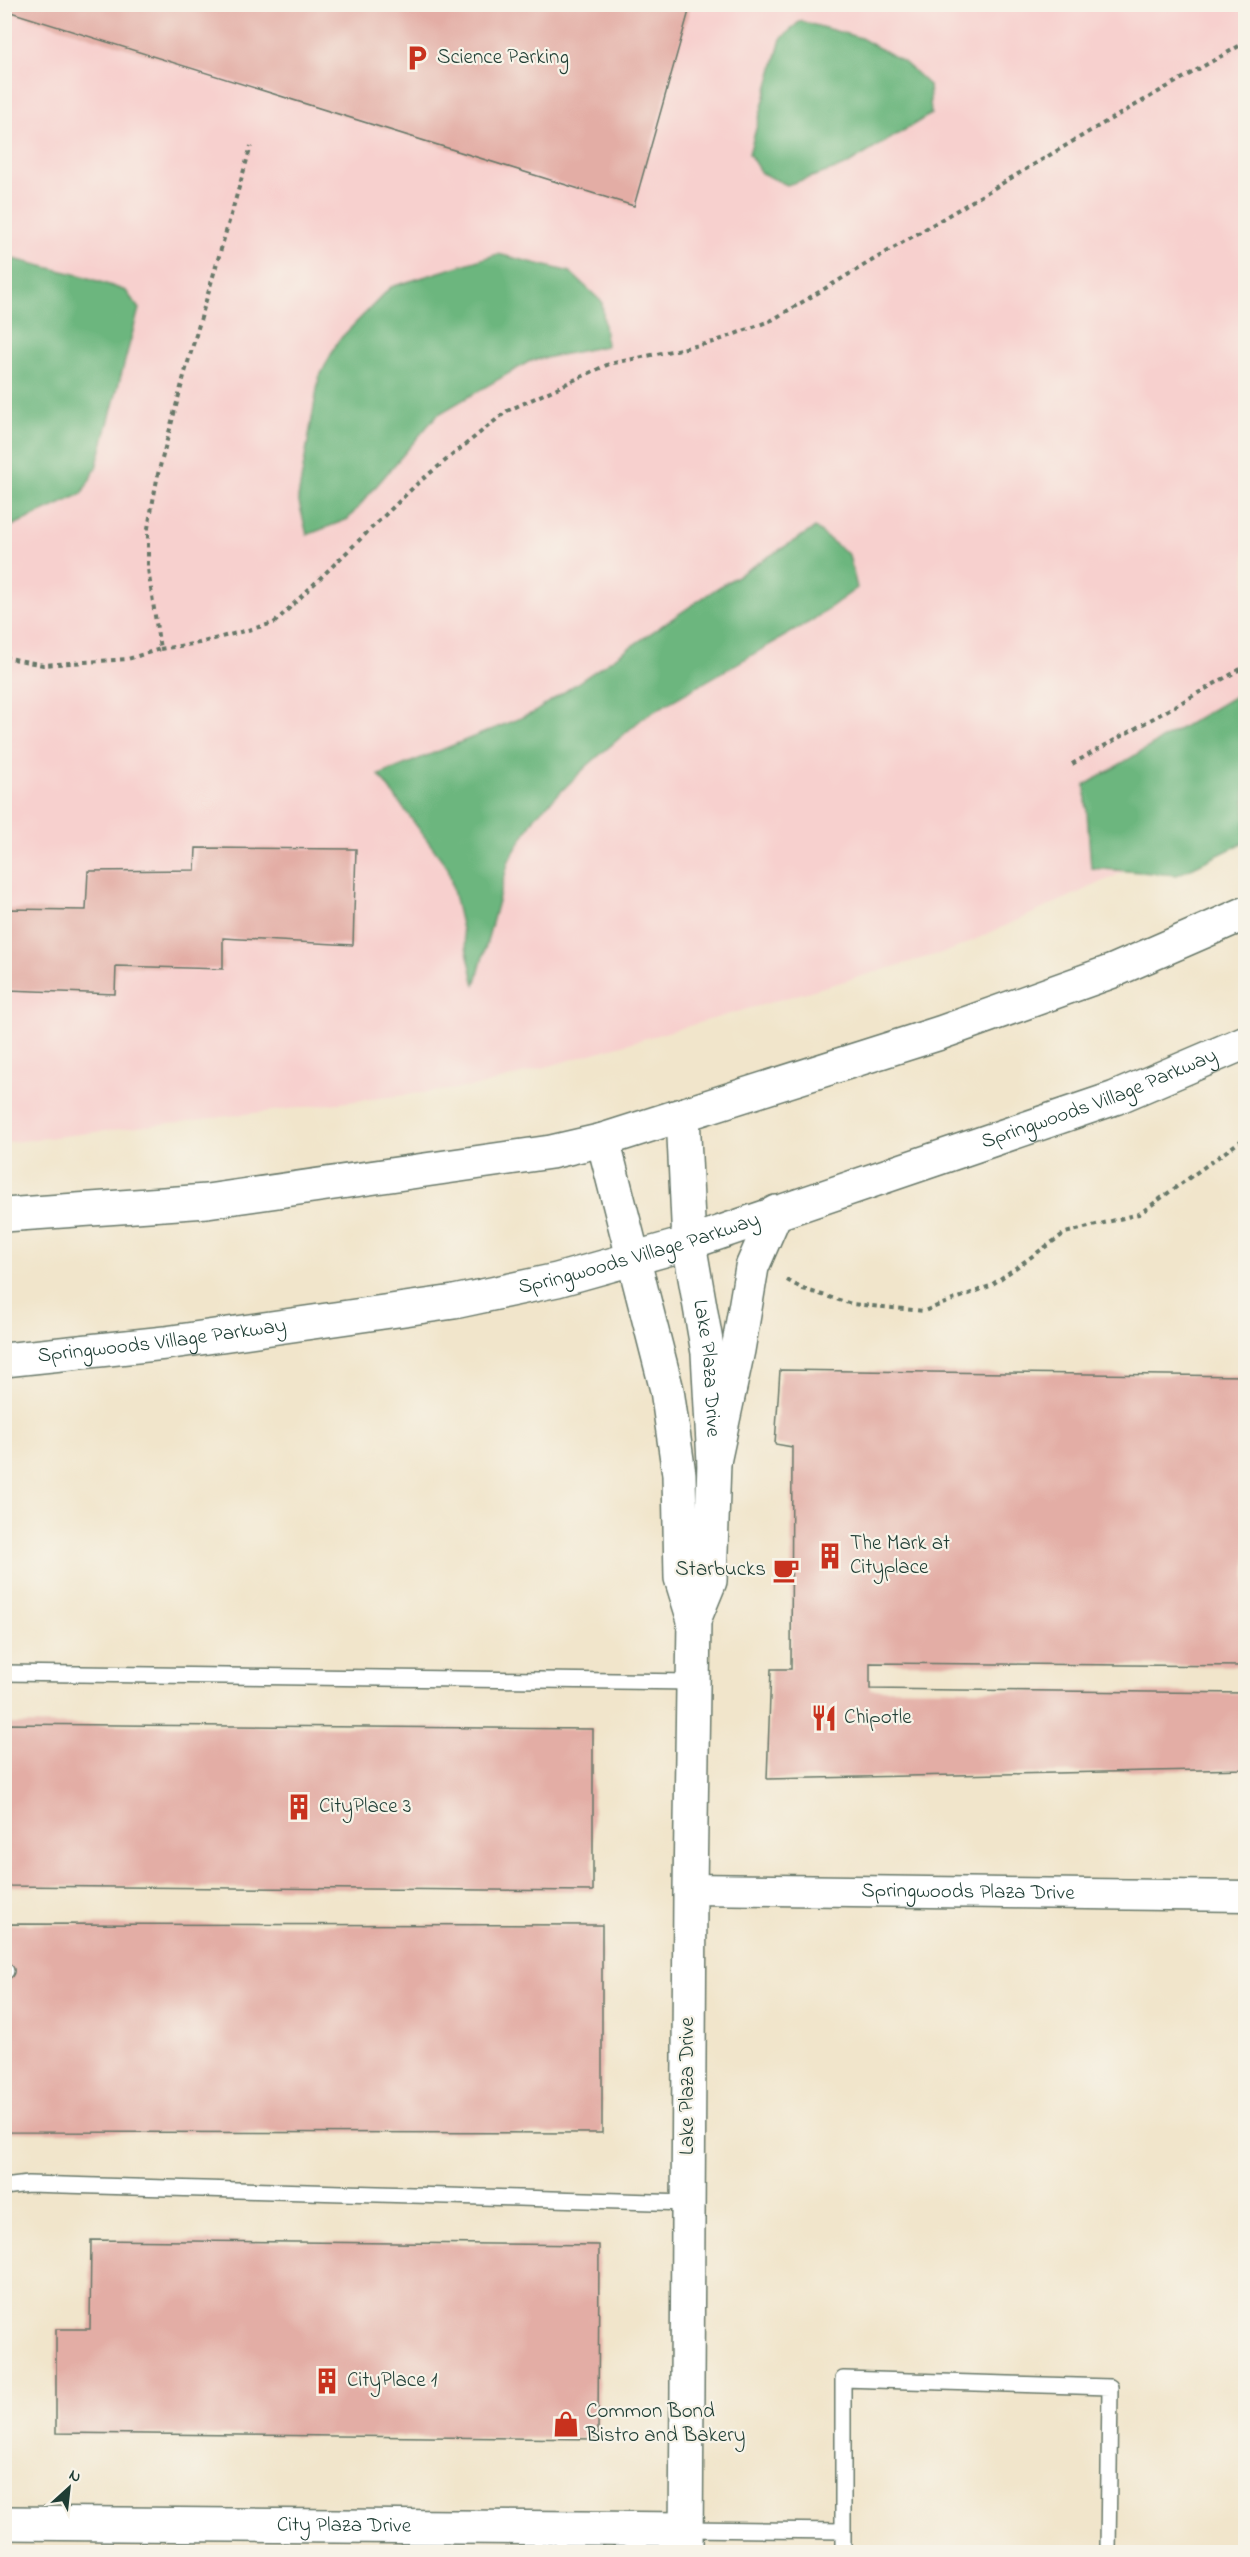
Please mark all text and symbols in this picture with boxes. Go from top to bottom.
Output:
parking icon: Science Parking [402,43,432,73]
place label: Science Parking [437,43,569,75]
street label: Springwoods Village Parkway [977,1041,1223,1157]
street label: Springwoods Village Parkway [516,1205,764,1303]
street label: Lake Plaza Drive [684,1297,728,1439]
street label: Springwoods Village Parkway [36,1311,288,1371]
place label: The Mark at Cityplace [850,1529,950,1585]
building icon: The Mark at Cityplace [815,1541,845,1571]
place label: Starbucks [675,1555,766,1585]
cafe icon: Starbucks [771,1555,801,1585]
restaurant icon: Chipotle [809,1703,839,1733]
place label: Chipotle [844,1703,912,1733]
building icon: CityPlace 3 [284,1792,314,1822]
place label: CityPlace 3 [319,1792,411,1824]
street label: Springwoods Plaza Drive [861,1876,1075,1909]
street label: Lake Plaza Drive [673,2016,703,2155]
building icon: CityPlace 1 [312,2366,342,2396]
place label: CityPlace 1 [347,2366,438,2398]
place label: Common Bond Bistro and Bakery [585,2397,745,2453]
shop icon: Common Bond Bistro and Bakery [551,2409,581,2439]
north arrow [39,2458,99,2518]
text: N [65,2463,85,2490]
street label: City Plaza Drive [277,2510,412,2543]

